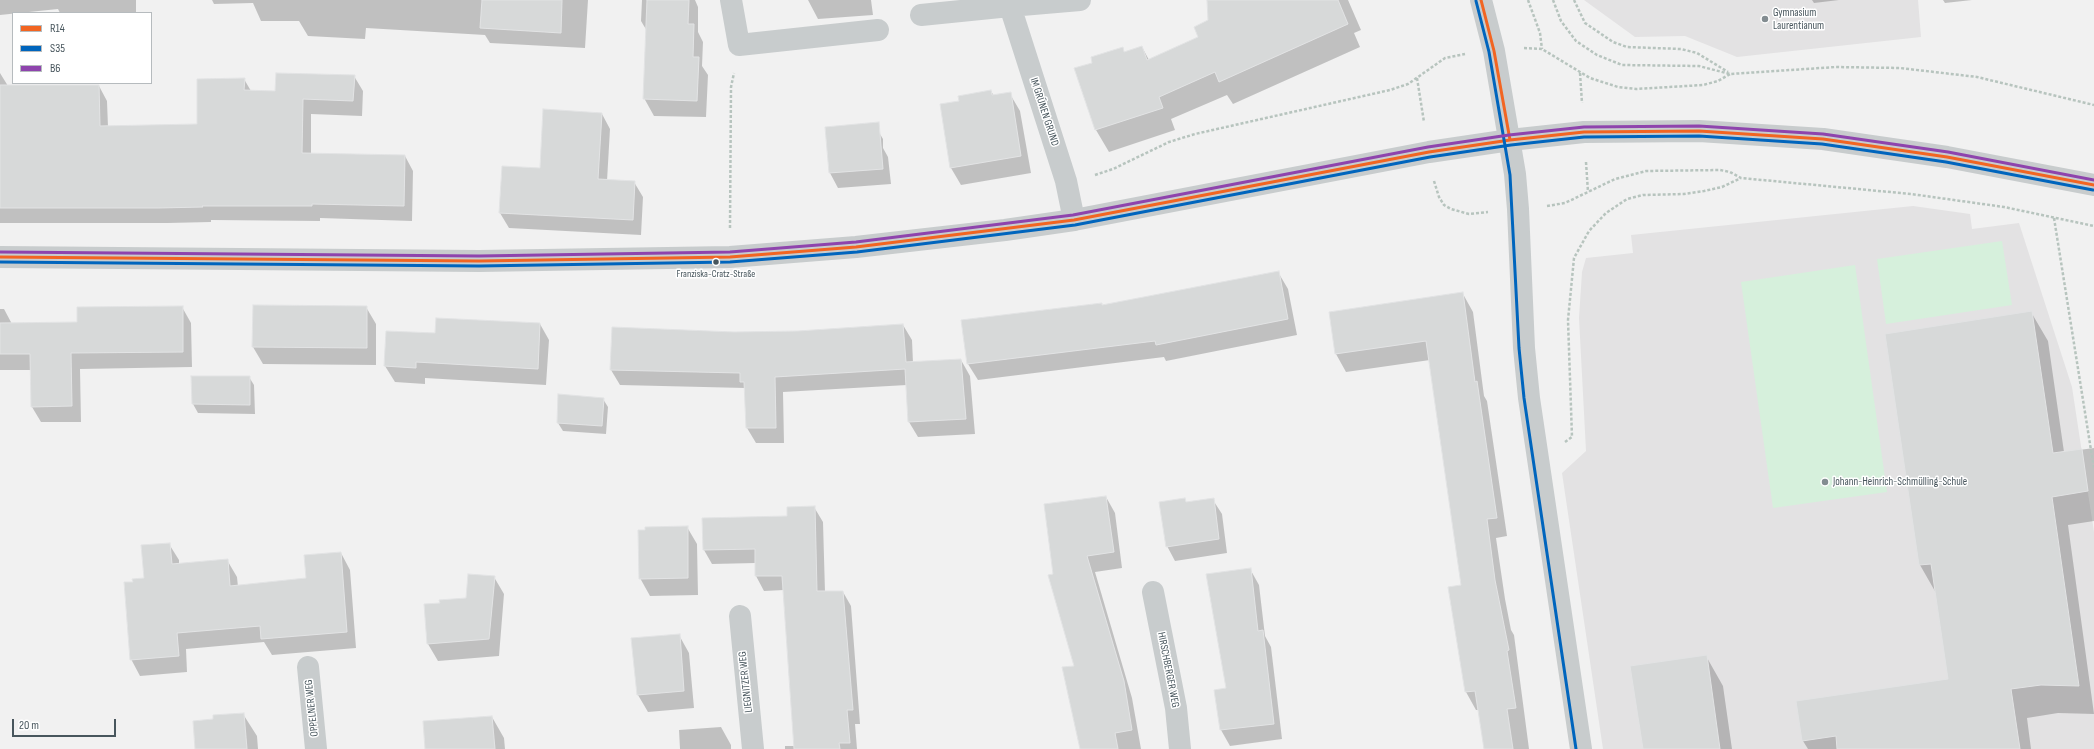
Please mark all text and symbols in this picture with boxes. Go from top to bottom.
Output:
place label: Gymnasium Laurentianum [1773,6,1824,32]
legend [12,12,152,84]
marker: Gymnasium Laurentianum [1760,14,1770,24]
text: R14 [50,21,65,36]
text: S35 [50,41,65,56]
text: B6 [50,61,61,76]
street label: IM GRÜNEN GRUND [1027,76,1061,148]
marker: Franziska-Cratz-Straße [711,257,721,267]
place label: Franziska-Cratz-Straße [677,268,755,280]
place label: Johann-Heinrich-Schmülling-Schule [1833,475,1967,489]
marker: Johann-Heinrich-Schmülling-Schule [1820,477,1830,487]
street label: HIRSCHBERGER WEG [1154,631,1182,709]
street label: LIEGNITZER WEG [736,651,756,713]
street label: OPPELNER WEG [302,679,322,737]
scale bar [14,711,118,737]
text: 20 m [19,718,39,733]

